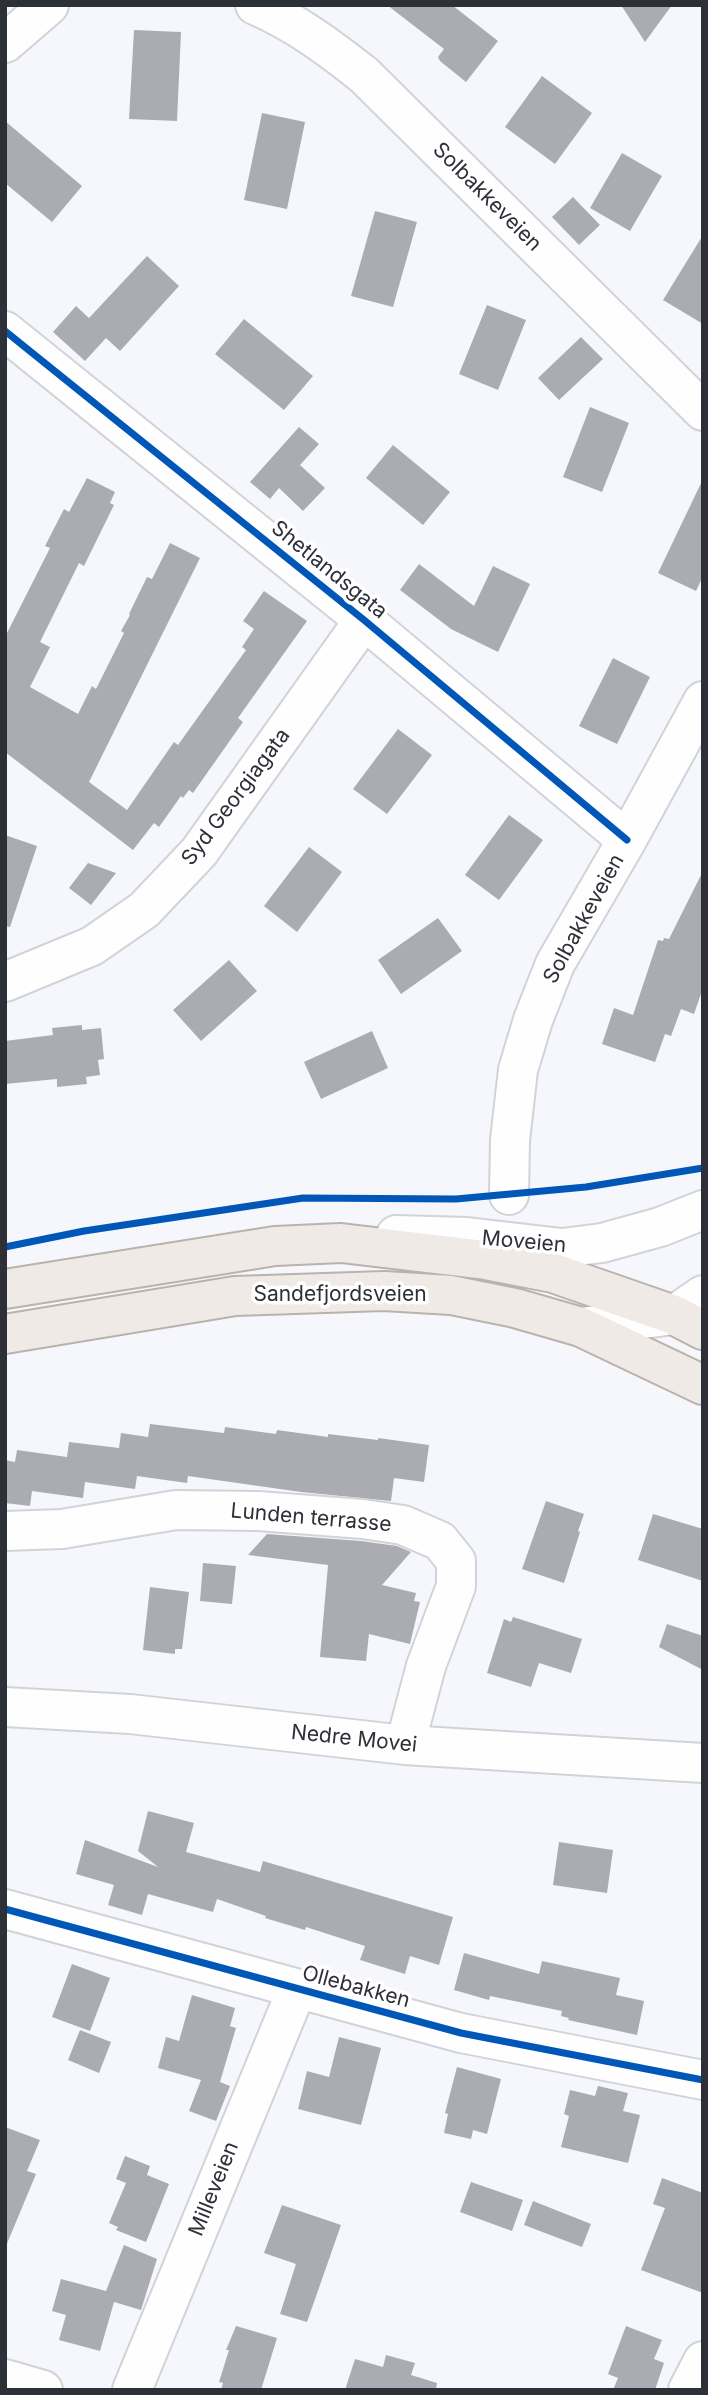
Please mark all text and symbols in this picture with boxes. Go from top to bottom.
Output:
street label: Solbakkeveien [427,137,547,257]
street label: Shetlandsgata [266,516,392,624]
street label: Syd Georgiagata [176,724,296,870]
street label: Solbakkeveien [538,850,630,988]
street label: Moveien [481,1226,567,1258]
street label: Sandefjordsveien [253,1282,427,1308]
street label: Lunden terrasse [230,1498,392,1538]
street label: Nedre Movei [290,1720,418,1758]
street label: Ollebakken [299,1961,413,2013]
street label: Milleveien [184,2138,244,2240]

